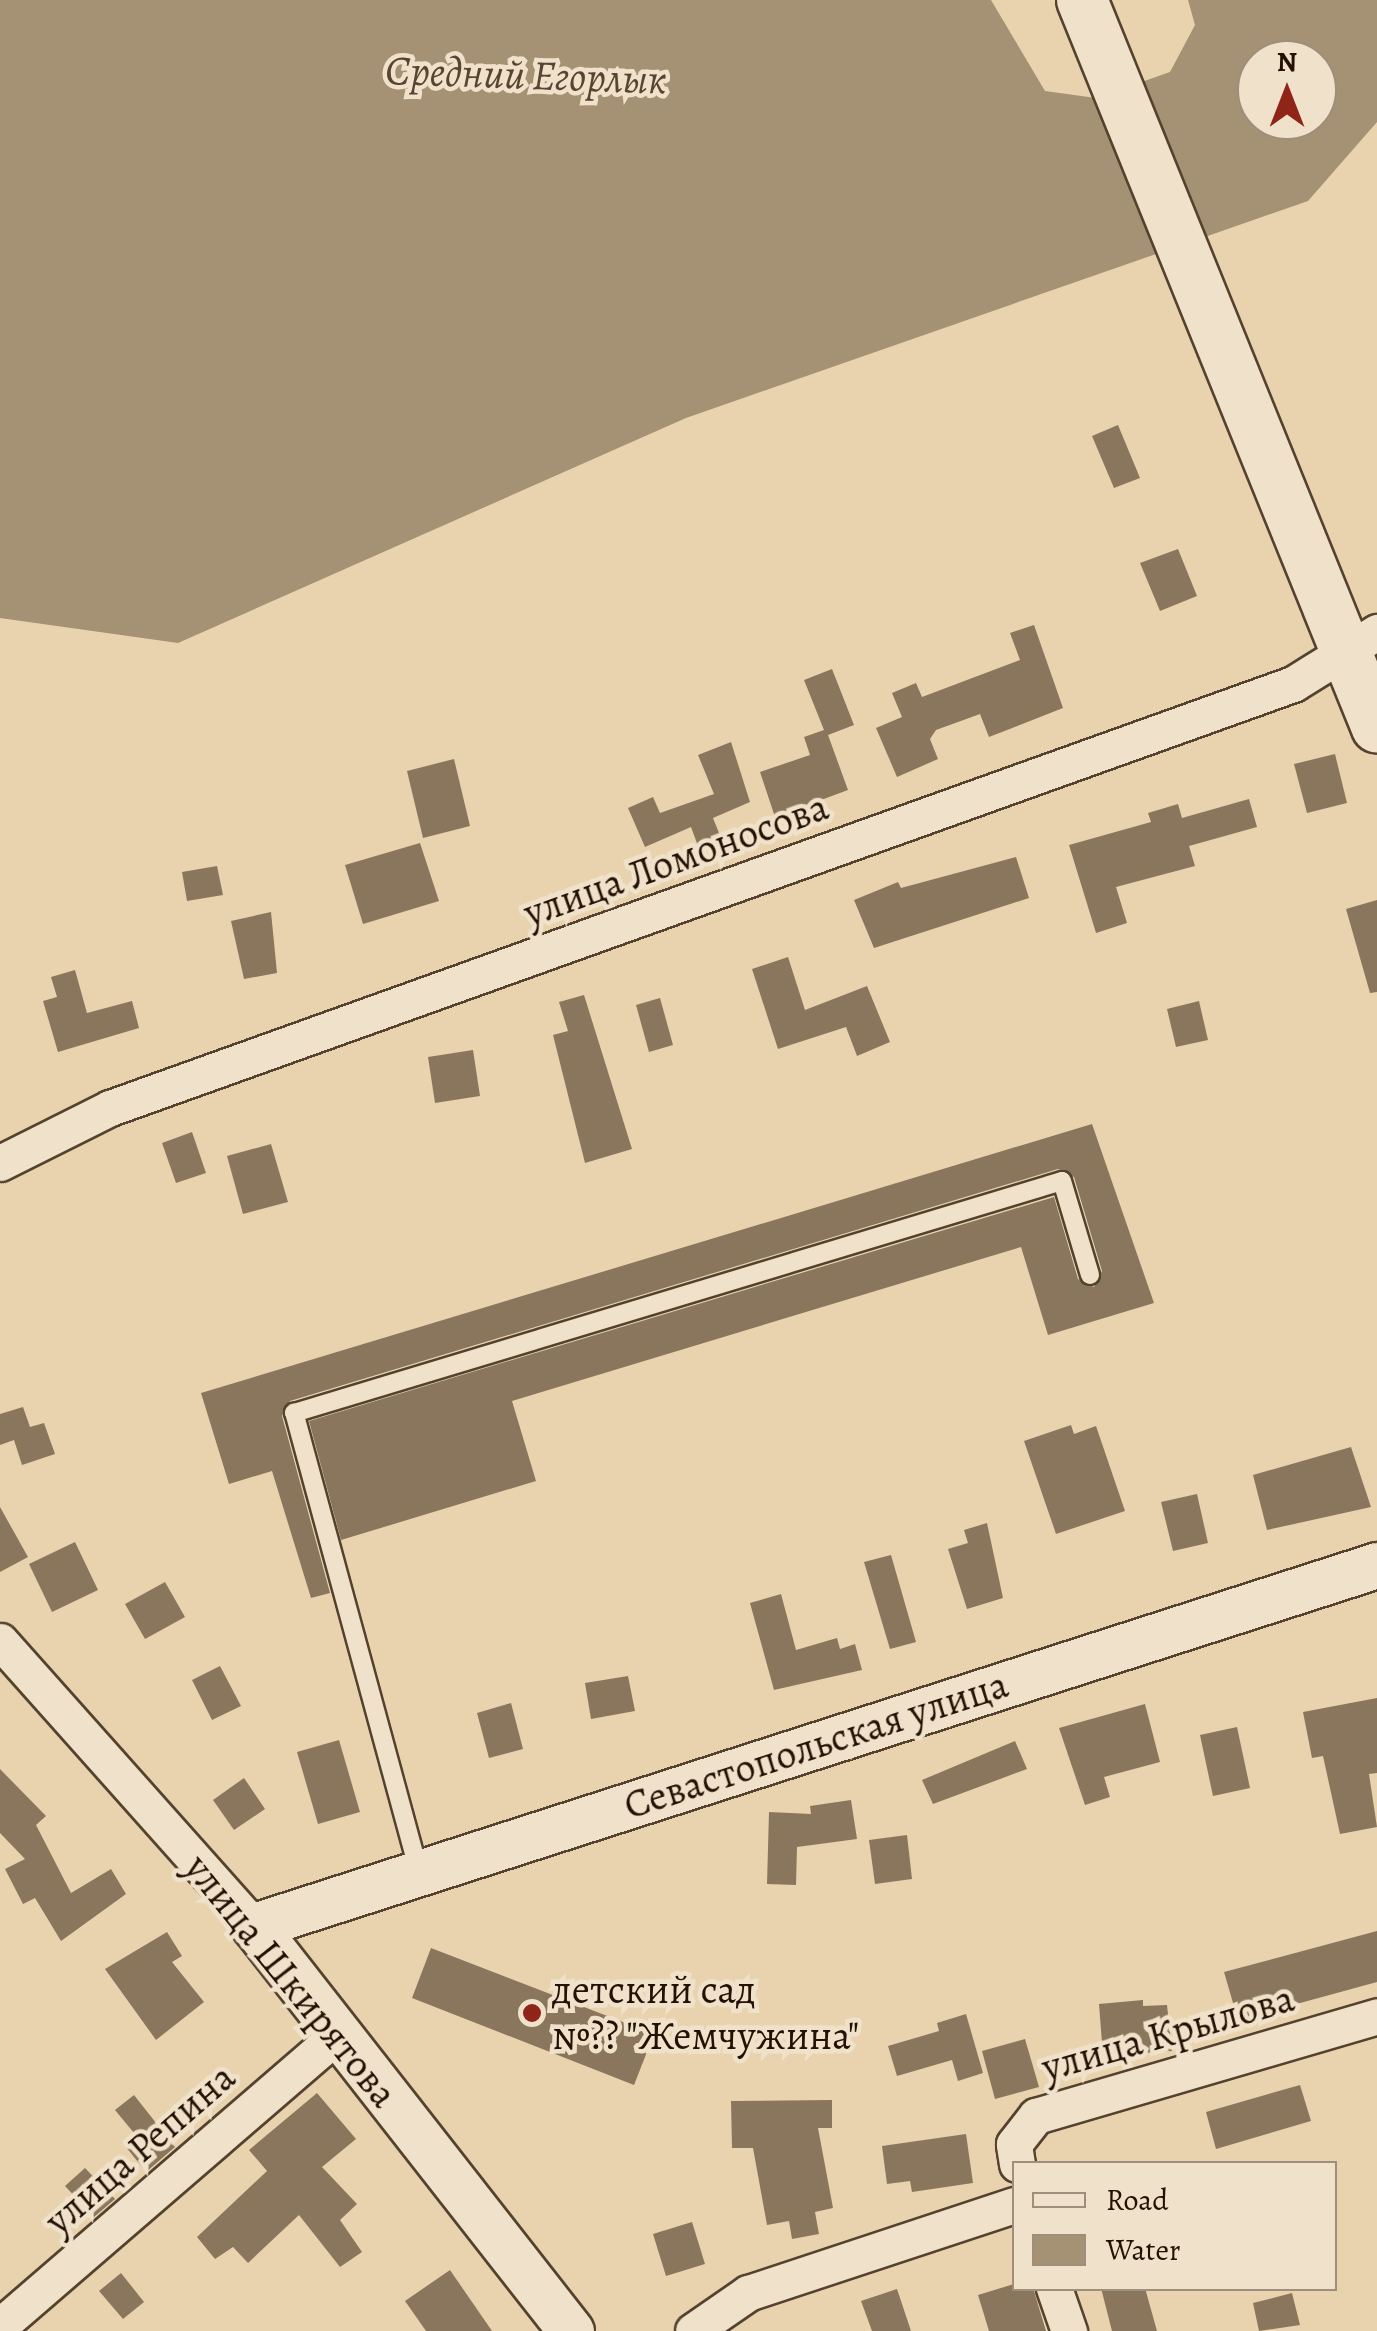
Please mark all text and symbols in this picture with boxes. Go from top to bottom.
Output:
north arrow [1237,40,1337,140]
text: N [1277,43,1297,81]
water label: Средний Егорлык [384,45,668,105]
street label: улица Ломоносова [517,783,835,937]
street label: Севастопольская улица [618,1660,1014,1830]
street label: улица Шкирятова [174,1845,408,2117]
place label: детский сад №?? "Жемчужина" [552,1966,860,2060]
street label: улица Крылова [1036,1974,1300,2092]
marker: детский сад №?? "Жемчужина" [521,2002,543,2024]
street label: улица Репина [35,2053,245,2245]
legend [1012,2161,1337,2291]
text: Road [1106,2180,1168,2220]
text: Water [1106,2230,1180,2270]

